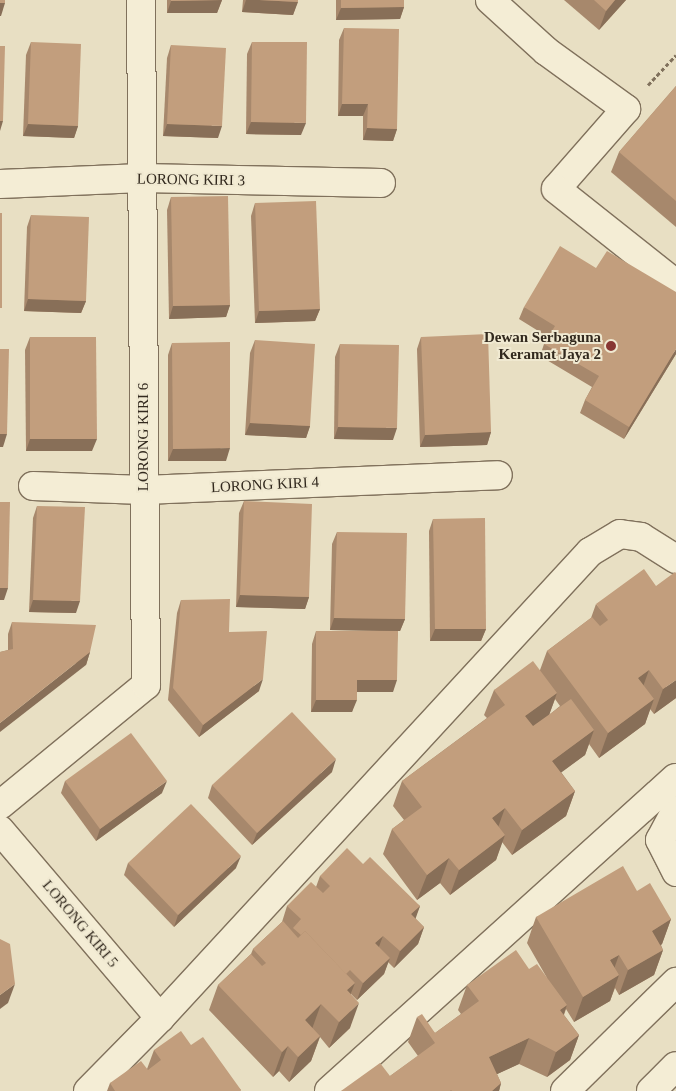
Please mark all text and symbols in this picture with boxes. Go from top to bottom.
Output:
street label: LORONG KIRI 3 [137,170,245,190]
place label: Dewan Serbaguna Keramat Jaya 2 [484,328,601,363]
marker: Dewan Serbaguna Keramat Jaya 2 [605,340,617,352]
street label: LORONG KIRI 6 [135,383,153,491]
street label: LORONG KIRI 4 [210,473,320,497]
street label: LORONG KIRI 5 [38,877,122,971]

